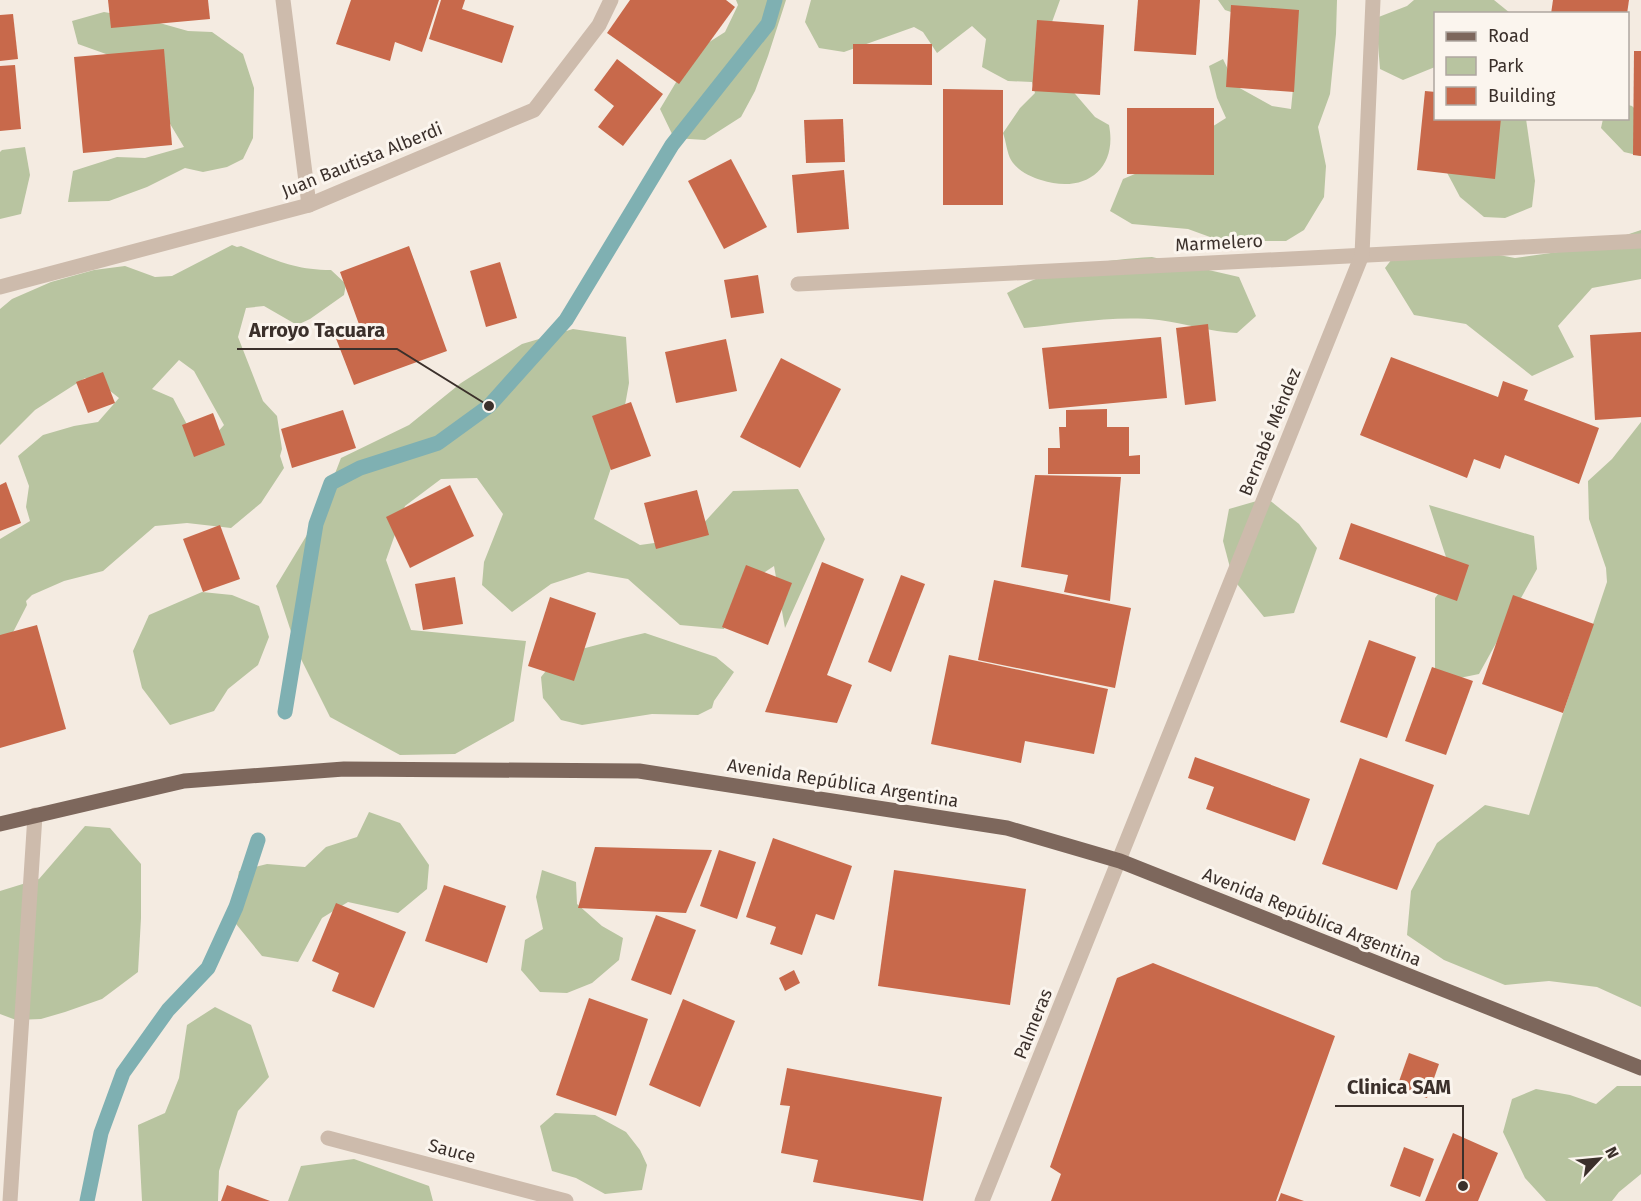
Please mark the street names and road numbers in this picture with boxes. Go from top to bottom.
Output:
street label: Juan Bautista Alberdi [278,118,446,202]
street label: Marmelero [1175,230,1263,256]
street label: Bernabé Méndez [1234,365,1306,499]
street label: Avenida República Argentina [726,754,960,812]
street label: Avenida República Argentina [1199,863,1425,971]
street label: Palmeras [1009,986,1057,1062]
street label: Sauce [426,1134,478,1168]

